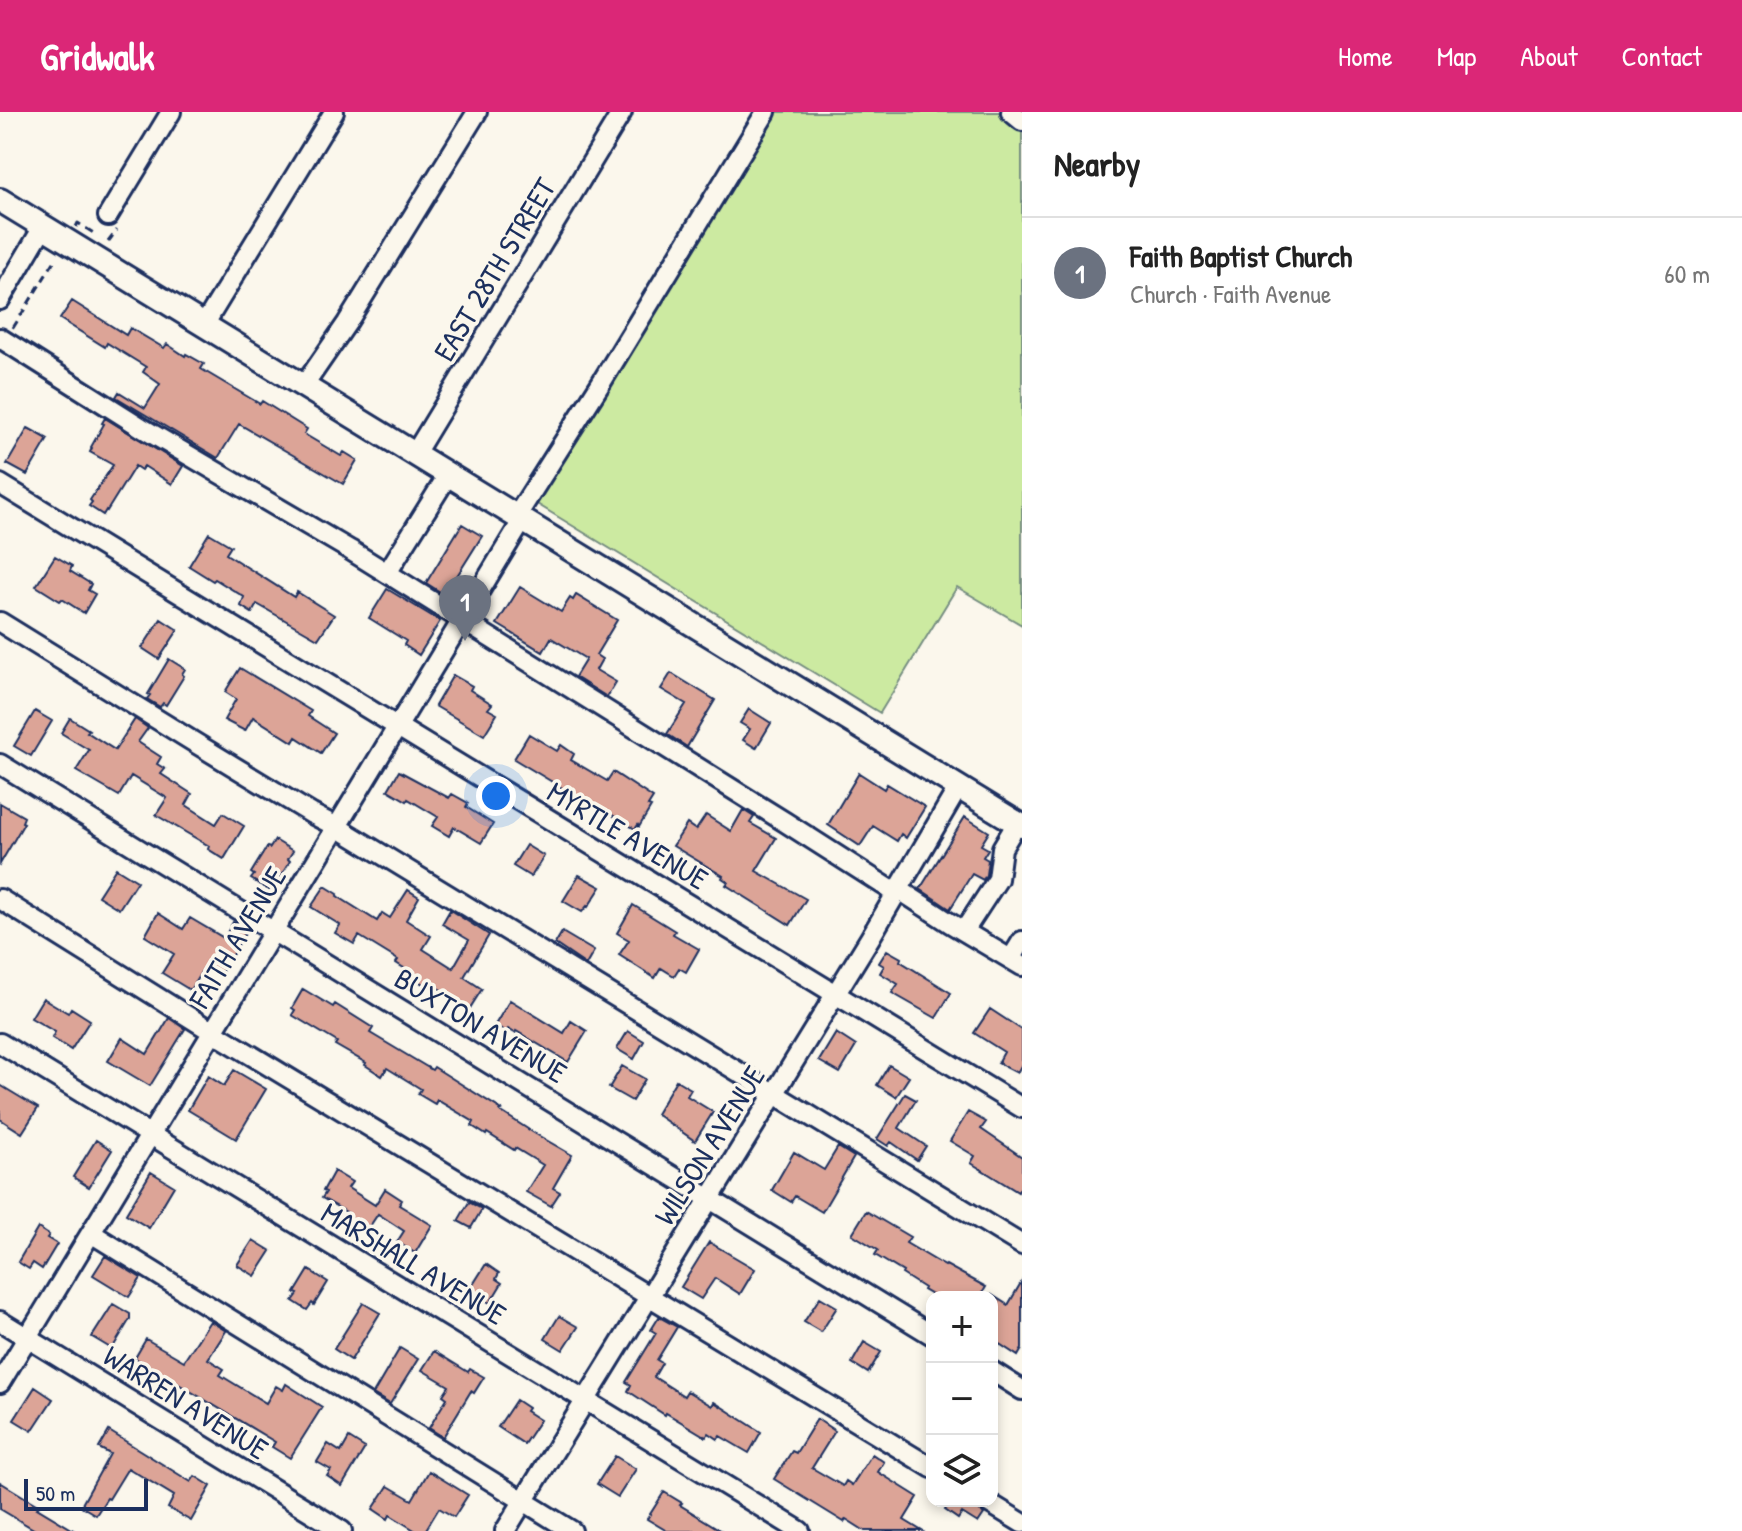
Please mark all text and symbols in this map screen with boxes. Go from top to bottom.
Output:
text: Gridwalk [40,30,155,82]
text: Home [1338,37,1393,75]
text: Map [1437,37,1476,75]
text: About [1520,37,1578,75]
text: Contact [1622,37,1702,75]
text: Nearby [1054,141,1140,187]
street label: EAST 28TH STREET [424,169,565,368]
text: Faith Baptist Church [1130,236,1352,276]
text: 1 [1075,256,1085,291]
text: 60 m [1664,256,1710,291]
text: Church · Faith Avenue [1130,276,1331,311]
pin: 1 [439,575,491,641]
street label: MYRTLE AVENUE [540,771,716,899]
your location [476,776,516,816]
street label: FAITH AVENUE [179,859,295,1016]
street label: BUXTON AVENUE [388,958,574,1092]
street label: WILSON AVENUE [644,1058,774,1232]
street label: MARSHALL AVENUE [314,1192,514,1334]
map controls [926,1291,998,1507]
button: + [926,1291,998,1363]
street label: WARREN AVENUE [96,1335,276,1469]
button: − [926,1363,998,1435]
button: layers [926,1435,998,1507]
scale bar [24,1475,148,1511]
text: 50 m [36,1478,75,1508]

